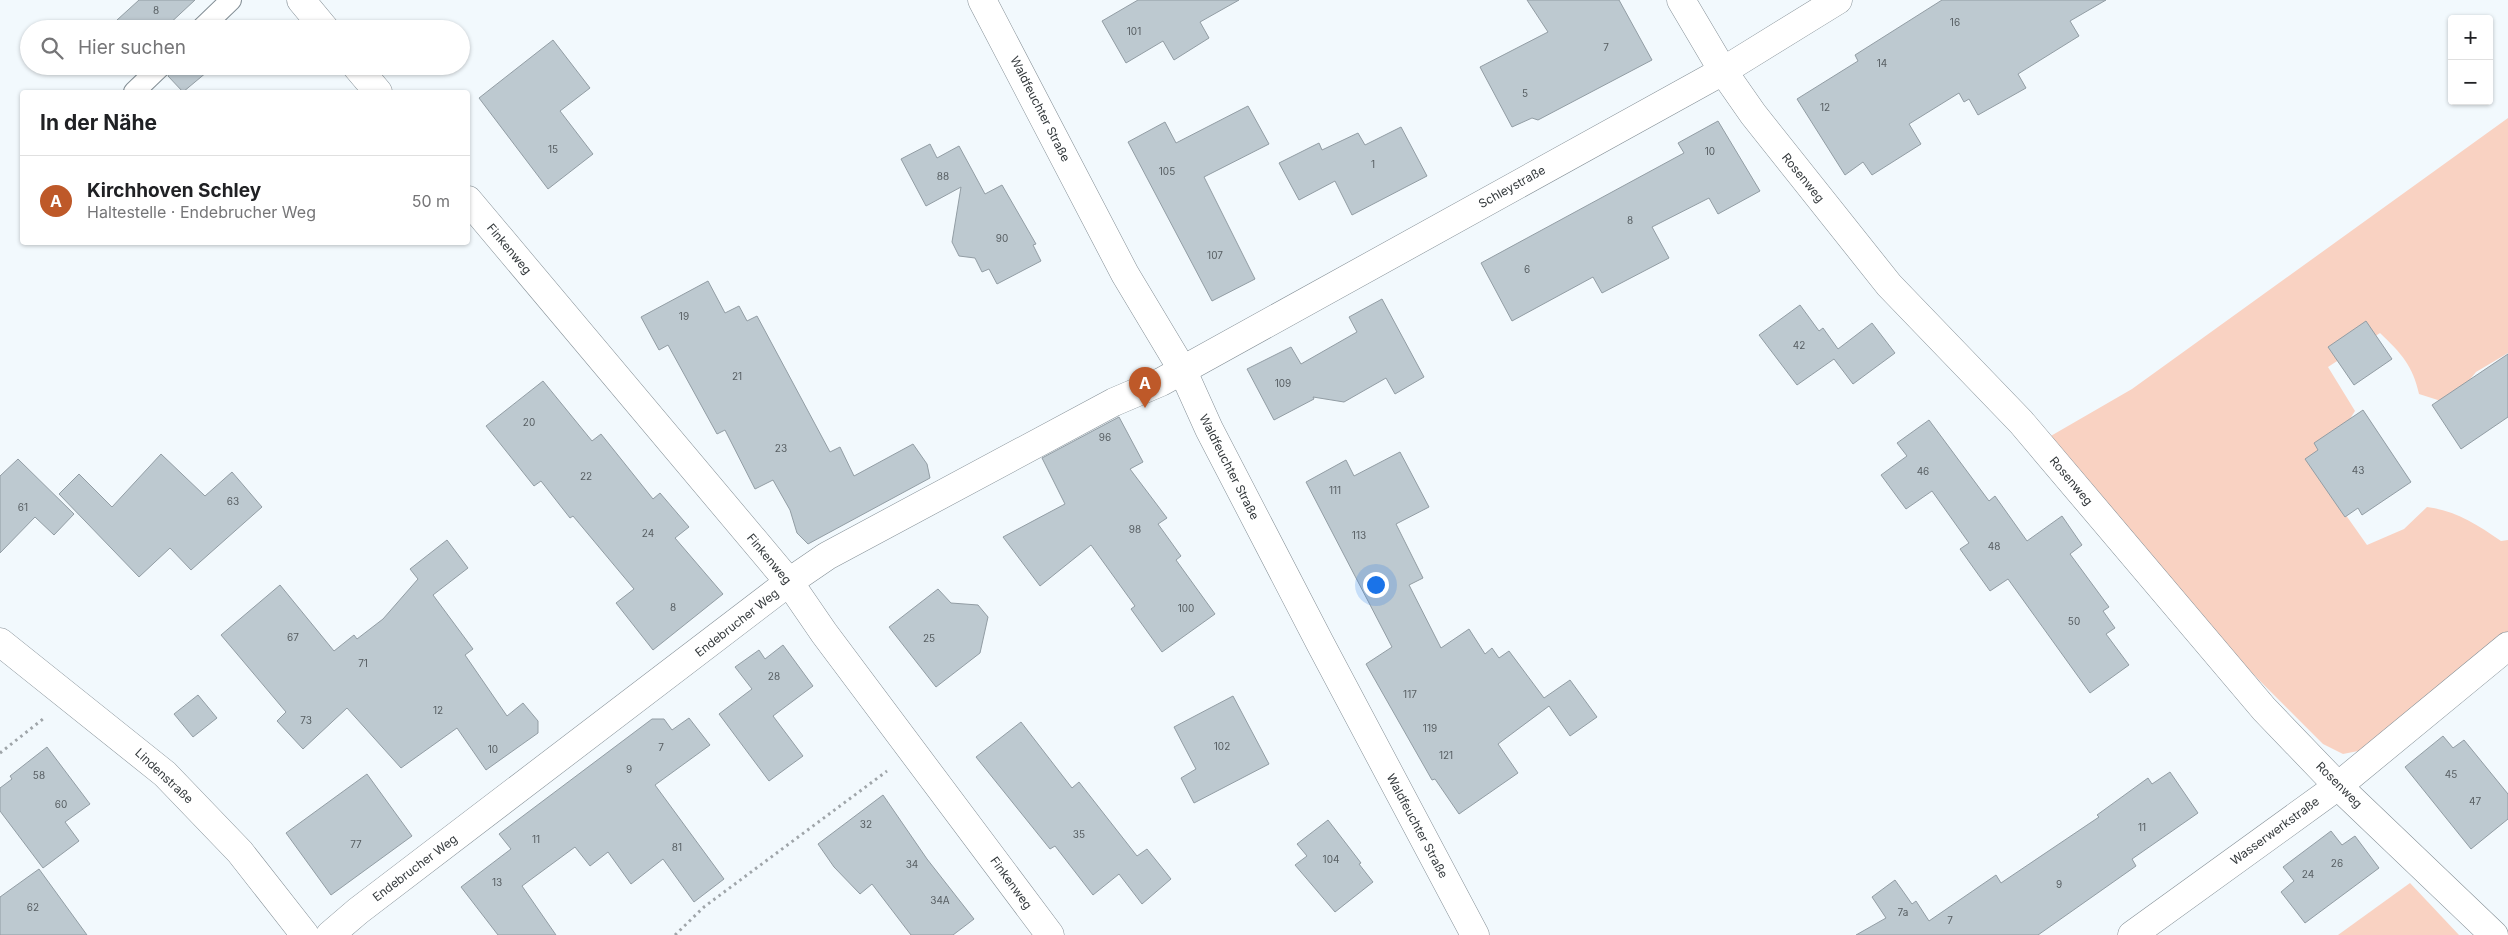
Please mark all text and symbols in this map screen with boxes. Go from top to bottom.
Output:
house number: 8 [153,4,159,16]
map controls [2448,15,2493,105]
button: + [2448,15,2493,60]
house number: 16 [1950,16,1960,28]
search box [20,20,470,75]
house number: 101 [1127,25,1141,37]
icon: search [38,34,66,62]
text: Hier suchen [78,36,186,59]
house number: 7 [1603,41,1609,53]
street label: Waldfeuchter Straße [1007,54,1074,164]
house number: 14 [1877,57,1887,69]
button: − [2448,60,2493,105]
house number: 5 [1522,87,1528,99]
house number: 12 [1820,101,1830,113]
text: In der Nähe [40,110,157,135]
house number: 15 [548,143,558,155]
house number: 10 [1705,145,1715,157]
street label: Rosenweg [1779,150,1828,205]
house number: 1 [1371,158,1375,170]
street label: Schleystraße [1476,162,1548,211]
house number: 105 [1159,165,1175,177]
house number: 88 [937,170,949,182]
text: Kirchhoven Schley [87,179,261,202]
text: A [50,191,62,211]
text: 50 m [412,191,450,211]
text: Haltestelle · Endebrucher Weg [87,202,316,222]
house number: 8 [1627,214,1633,226]
street label: Finkenweg [484,220,535,277]
house number: 90 [996,232,1008,244]
house number: 107 [1207,249,1223,261]
house number: 6 [1524,263,1530,275]
house number: 19 [679,310,689,322]
house number: 42 [1793,339,1805,351]
pin: A [1129,367,1161,408]
house number: 21 [732,370,742,382]
house number: 109 [1275,377,1291,389]
street label: Waldfeuchter Straße [1196,412,1263,522]
house number: 20 [523,416,535,428]
house number: 96 [1099,431,1111,443]
house number: 23 [775,442,787,454]
street label: Rosenweg [2047,453,2096,508]
house number: 43 [2352,464,2364,476]
house number: 46 [1917,465,1929,477]
house number: 22 [580,470,592,482]
house number: 111 [1329,484,1341,496]
house number: 63 [227,495,239,507]
house number: 61 [18,501,28,513]
house number: 98 [1129,523,1141,535]
house number: 24 [642,527,654,539]
house number: 113 [1352,529,1366,541]
street label: Finkenweg [744,530,795,587]
house number: 48 [1988,540,2000,552]
your location [1363,572,1389,598]
street label: Endebrucher Weg [692,585,782,660]
house number: 8 [670,601,676,613]
house number: 100 [1178,602,1194,614]
house number: 50 [2068,615,2080,627]
house number: 67 [287,631,299,643]
house number: 25 [923,632,935,644]
house number: 71 [358,657,368,669]
house number: 28 [768,670,780,682]
house number: 117 [1403,688,1417,700]
house number: 12 [433,704,443,716]
house number: 73 [300,714,312,726]
house number: 119 [1423,722,1437,734]
house number: 102 [1214,740,1230,752]
house number: 7 [658,741,664,753]
house number: 10 [488,743,498,755]
street label: Lindenstraße [132,745,197,806]
house number: 121 [1439,749,1453,761]
street label: Rosenweg [2313,758,2366,811]
house number: 9 [626,763,632,775]
house number: 45 [2445,768,2457,780]
house number: 58 [33,769,45,781]
street label: Waldfeuchter Straße [1384,771,1451,881]
street label: Wasserwerkstraße [2227,793,2322,868]
house number: 47 [2469,795,2481,807]
house number: 60 [55,798,67,810]
house number: 32 [860,818,872,830]
house number: 11 [2138,821,2146,833]
house number: 35 [1073,828,1085,840]
street label: Endebrucher Weg [369,831,460,904]
house number: 11 [532,833,540,845]
house number: 77 [350,838,362,850]
house number: 81 [672,841,682,853]
street label: Finkenweg [987,853,1036,912]
house number: 104 [1323,853,1339,865]
house number: 26 [2331,857,2343,869]
house number: 34 [906,858,918,870]
house number: 24 [2302,868,2314,880]
house number: 13 [492,876,502,888]
house number: 9 [2056,878,2062,890]
house number: 34A [930,894,950,906]
house number: 62 [27,901,39,913]
house number: 7a [1898,906,1908,918]
house number: 7 [1947,914,1953,926]

